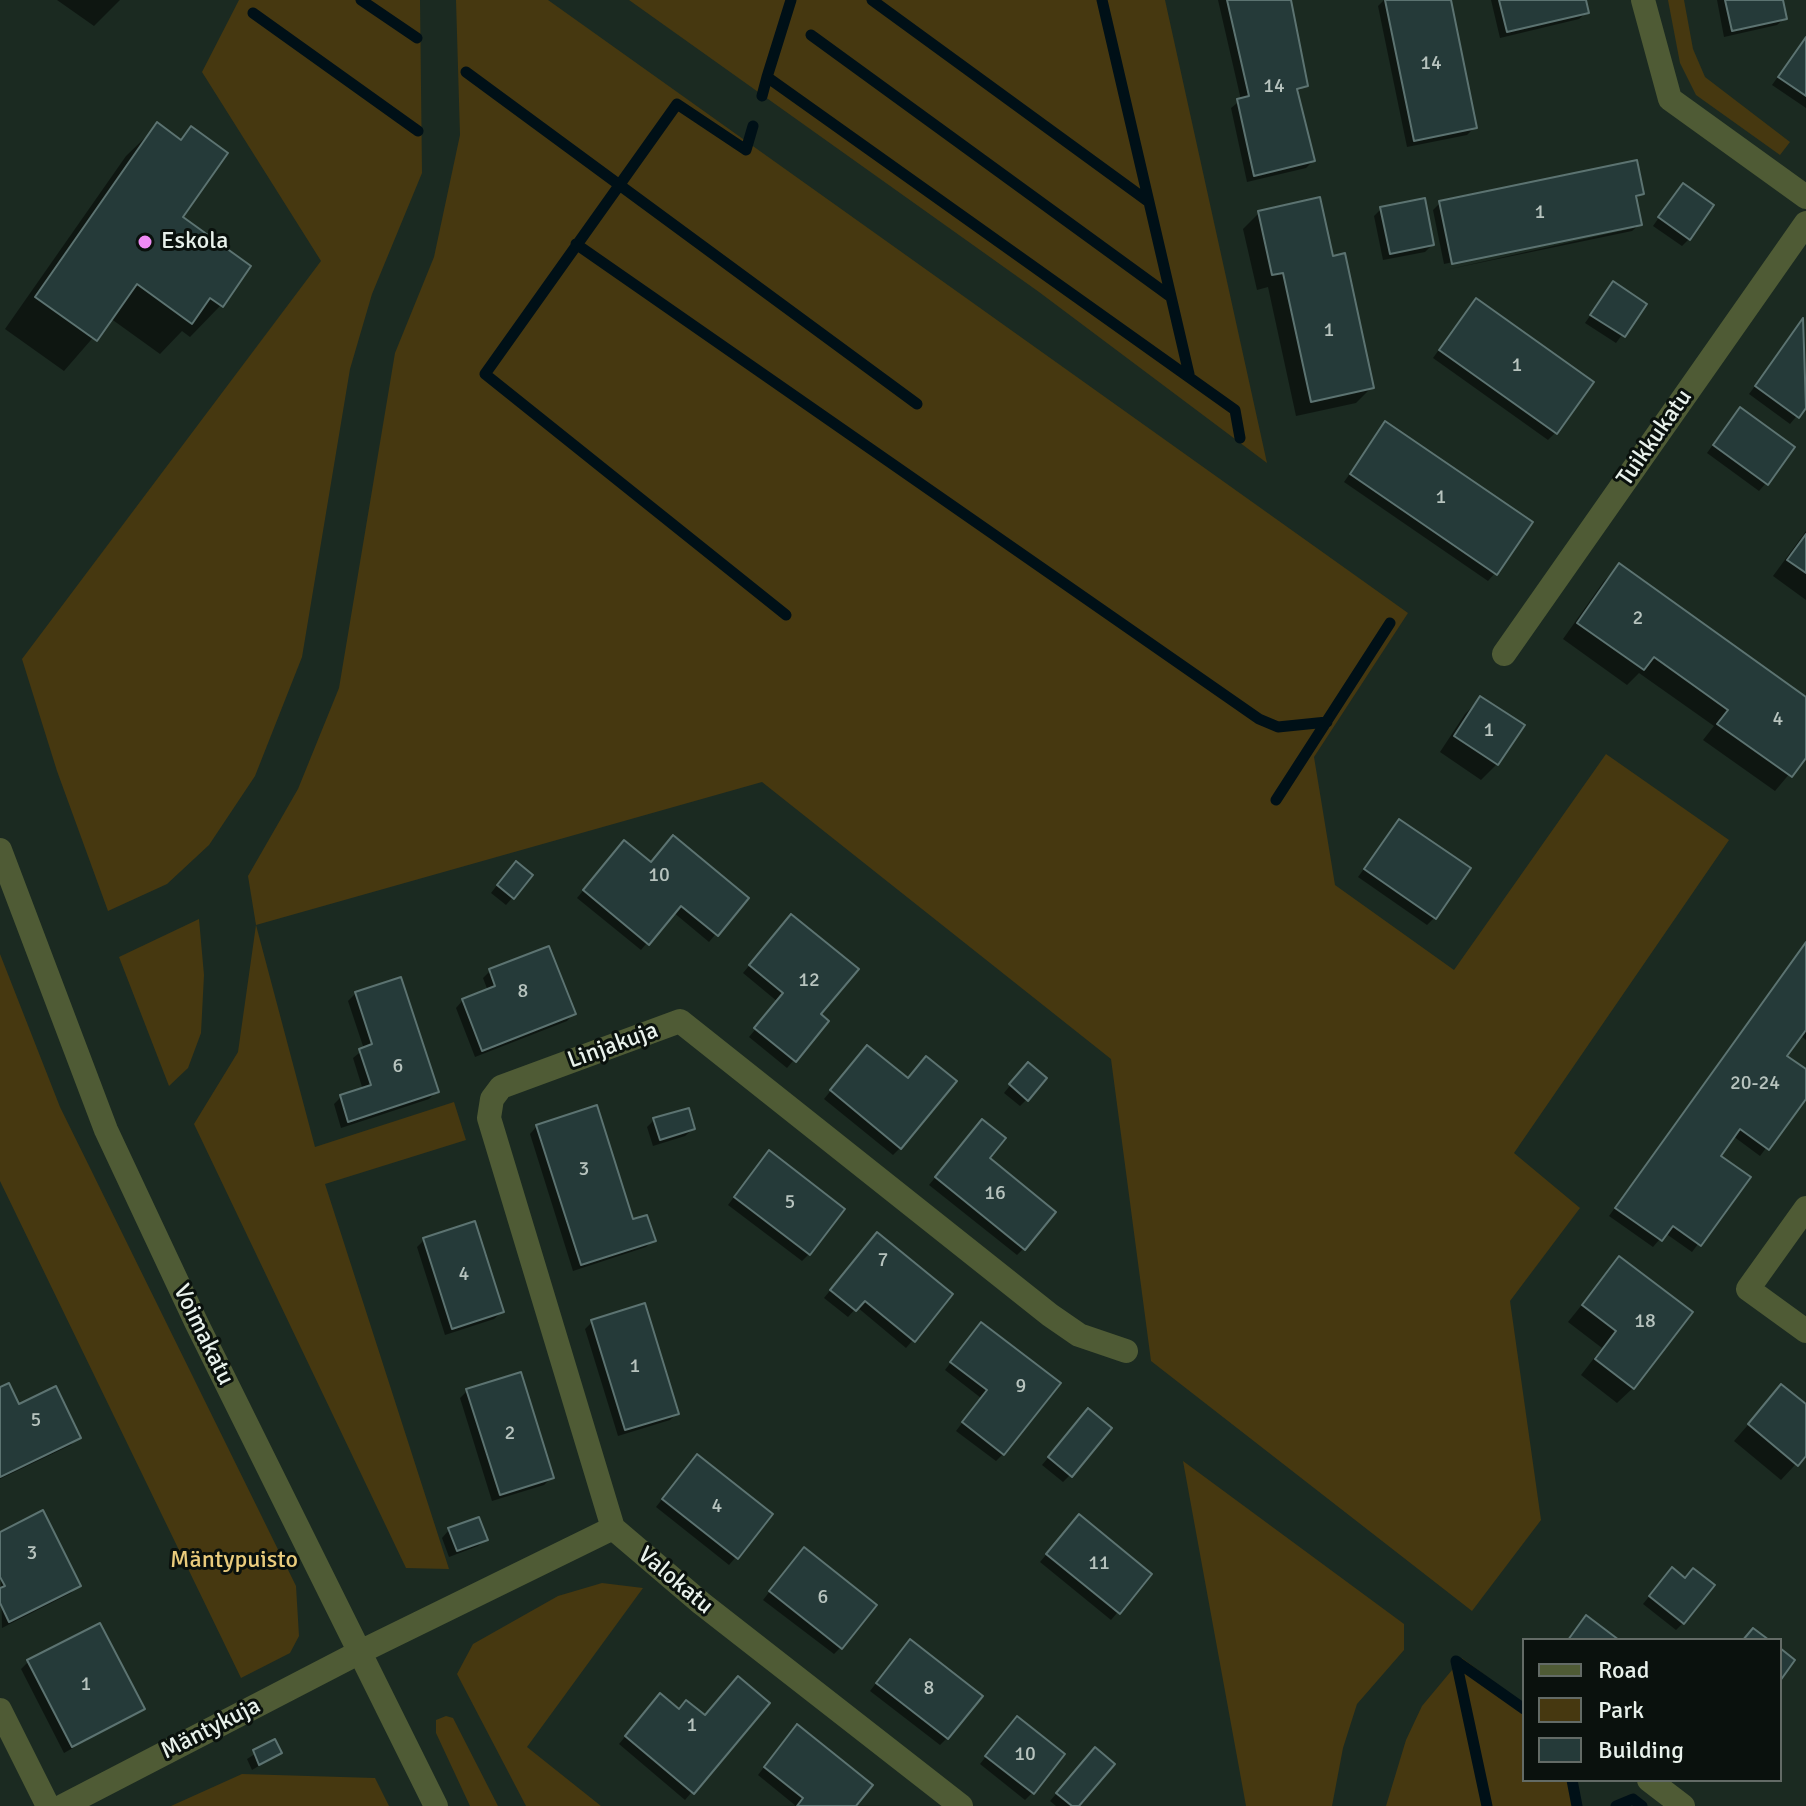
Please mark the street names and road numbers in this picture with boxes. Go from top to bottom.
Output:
street label: Tuikkukatu [1611,384,1699,492]
street label: Linjakuja [564,1016,662,1076]
street label: Voimakatu [166,1280,240,1390]
street label: Valokatu [631,1541,719,1621]
street label: Mäntykuja [156,1692,266,1766]

